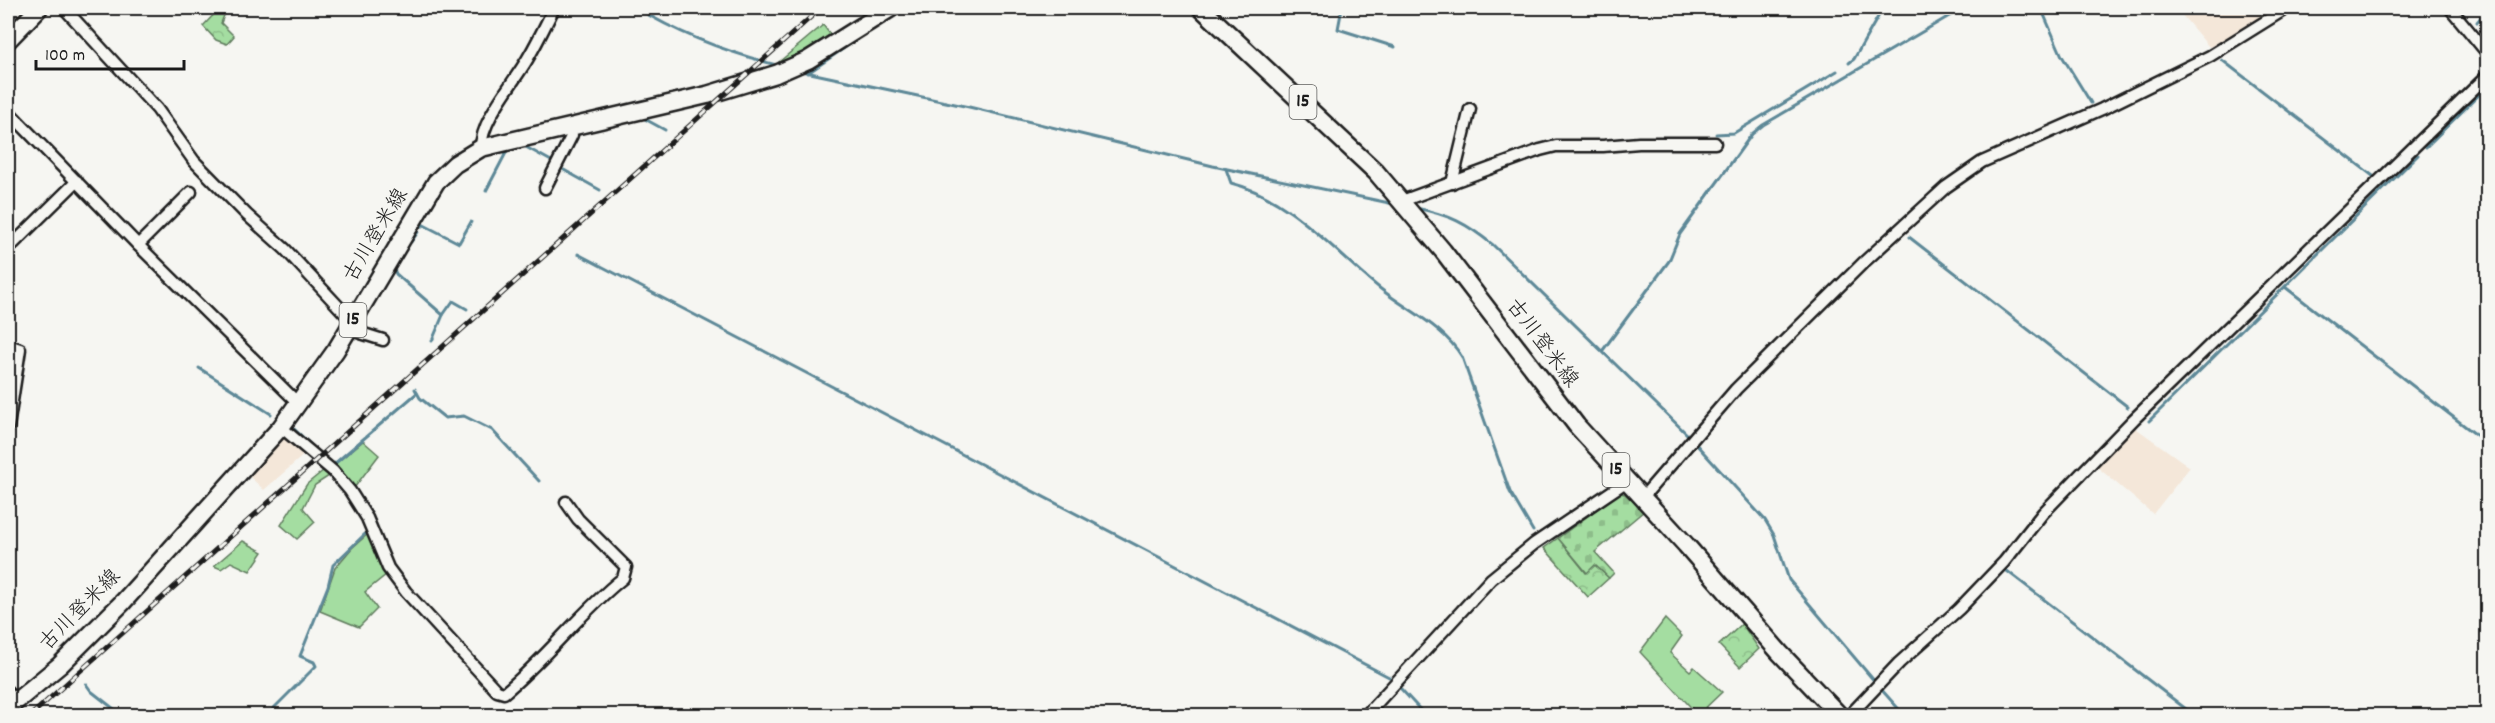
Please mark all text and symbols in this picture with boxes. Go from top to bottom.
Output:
scale bar [36,33,184,71]
text: 100 m [45,44,85,69]
road number: 15 [1290,85,1316,119]
street label: 古川登米線 [337,183,417,289]
street label: 古川登米線 [1497,293,1585,395]
road number: 15 [340,303,366,337]
road number: 15 [1602,453,1630,487]
street label: 古川登米線 [33,563,129,659]

